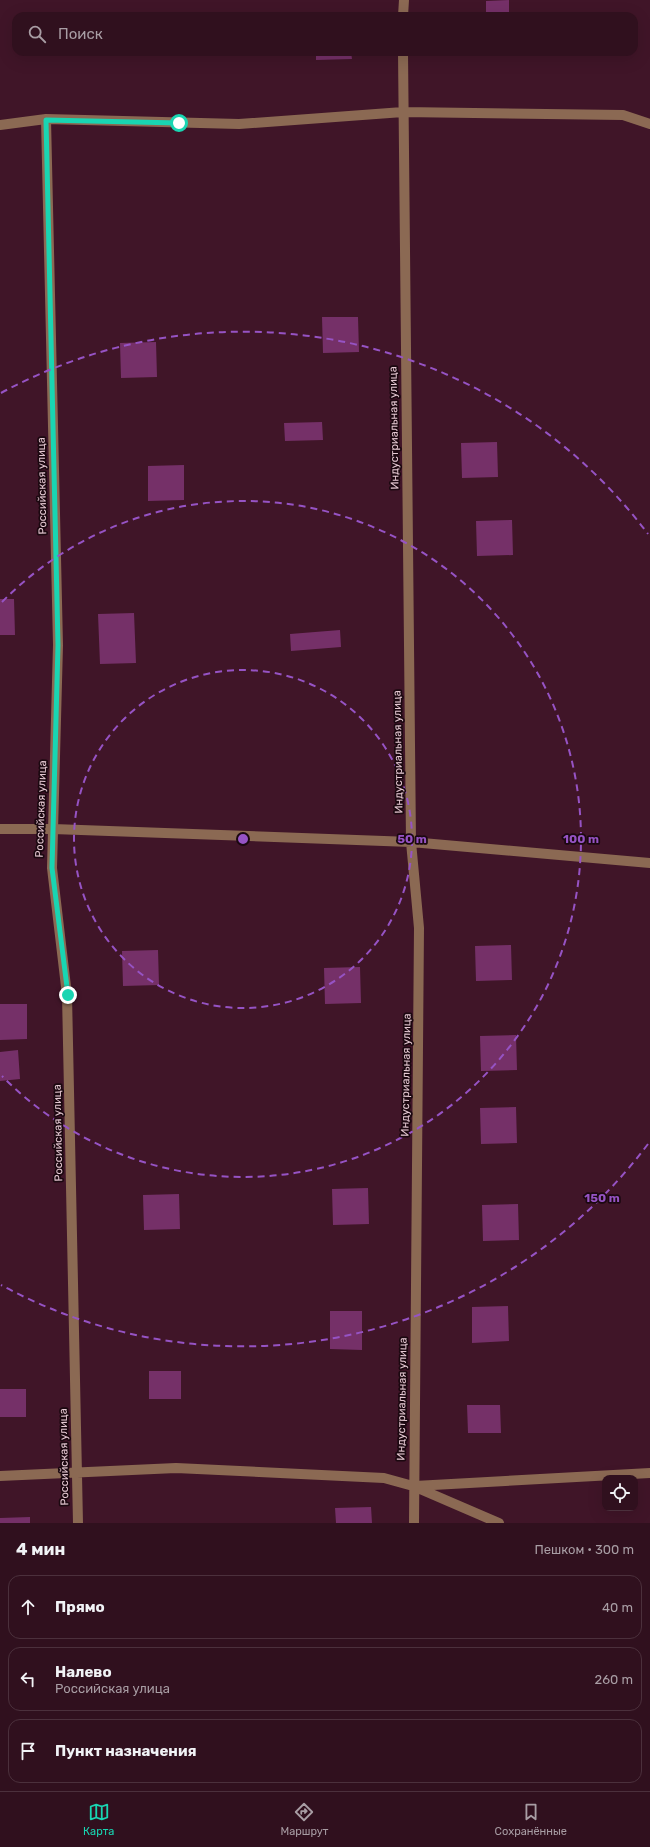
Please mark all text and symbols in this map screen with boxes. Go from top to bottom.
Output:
search box [12,12,638,56]
icon: search [26,23,48,45]
text: Поиск [58,25,103,43]
route start [170,114,188,132]
street label: Индустриальная улица [386,366,402,490]
street label: Российская улица [35,437,49,535]
street label: Индустриальная улица [390,690,406,814]
street label: Российская улица [33,760,49,858]
centre of rings [236,832,250,846]
text: 50 m [397,832,427,846]
text: 100 m [563,832,599,846]
route end [59,986,77,1004]
street label: Индустриальная улица [398,1013,414,1137]
street label: Российская улица [51,1084,65,1182]
text: 150 m [584,1191,620,1205]
street label: Индустриальная улица [394,1337,410,1461]
street label: Российская улица [57,1408,71,1506]
map controls [602,1475,638,1511]
button: locate [602,1475,638,1511]
text: 4 мин [16,1539,65,1559]
text: Пешком · 300 m [534,1542,634,1557]
icon: ahead [17,1596,39,1618]
text: Прямо [55,1598,105,1616]
text: 40 m [602,1600,633,1615]
text: Налево [55,1663,112,1681]
icon: left [17,1668,39,1690]
text: 260 m [595,1672,633,1687]
text: Российская улица [55,1681,170,1696]
icon: arrive [17,1740,39,1762]
text: Пункт назначения [55,1742,197,1760]
tab: Карта [83,1801,114,1838]
tab: Маршрут [280,1801,329,1838]
tab: Сохранённые [495,1801,567,1838]

